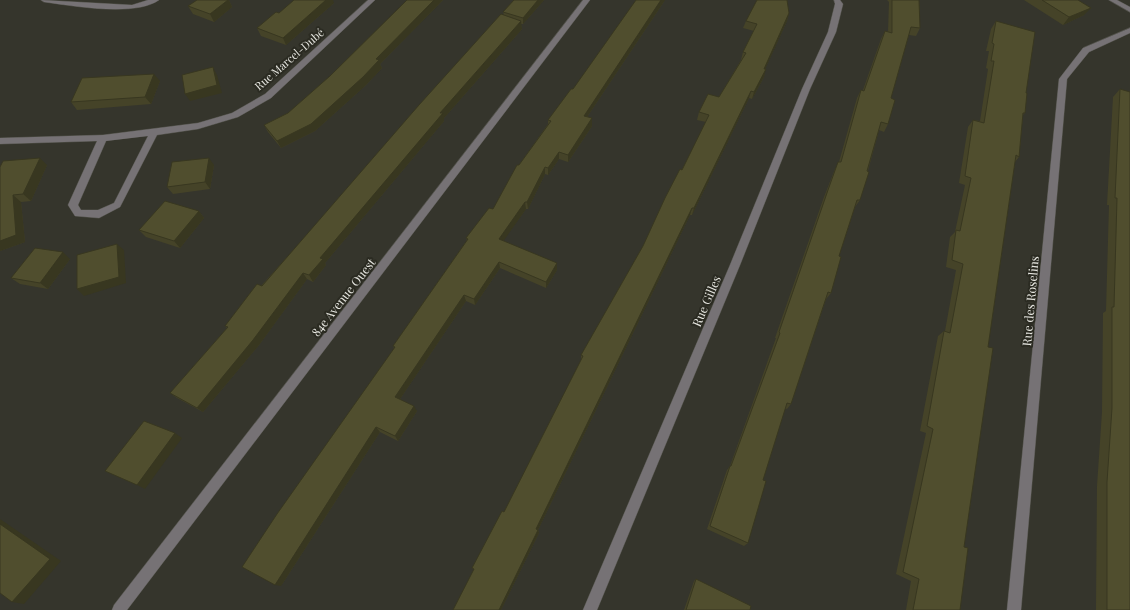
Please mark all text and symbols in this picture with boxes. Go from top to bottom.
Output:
street label: Rue Marcel-Dubé [251,24,327,93]
street label: 84e Avenue Ouest [307,254,379,339]
street label: Rue des Roselins [1018,255,1042,347]
street label: Rue Gilles [688,273,724,329]

